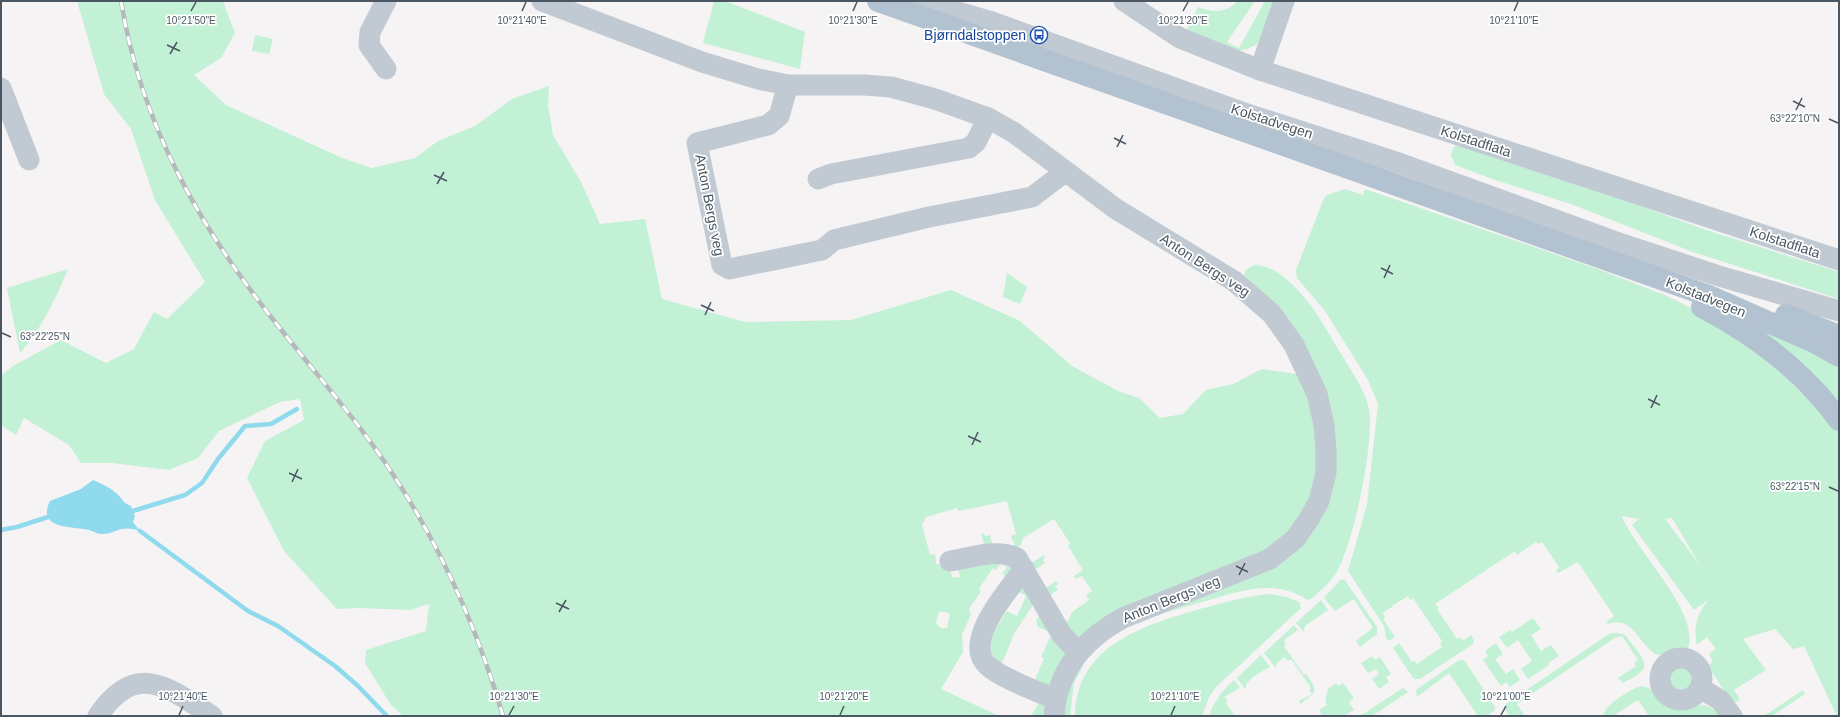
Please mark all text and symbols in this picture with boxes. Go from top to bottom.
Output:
text: 10°21'50"E [166,15,216,26]
text: 10°21'40"E [497,15,547,26]
text: 10°21'30"E [828,15,878,26]
text: 10°21'20"E [1158,15,1208,26]
text: 10°21'10"E [1489,15,1539,26]
bus stop icon: Bjørndalstoppen [1029,25,1049,45]
place label: Bjørndalstoppen [924,27,1026,43]
street label: Kolstadvegen [1229,100,1315,142]
text: 63°22'10"N [1770,113,1820,124]
street label: Kolstadflata [1439,122,1513,160]
street label: Anton Bergs veg [692,153,728,257]
street label: Kolstadflata [1748,223,1822,261]
street label: Anton Bergs veg [1157,230,1253,300]
street label: Kolstadvegen [1664,274,1748,320]
text: 63°22'25"N [20,331,70,342]
text: 63°22'15"N [1770,481,1820,492]
street label: Anton Bergs veg [1120,572,1222,626]
text: 10°21'40"E [158,691,208,702]
text: 10°21'30"E [489,691,539,702]
text: 10°21'20"E [819,691,869,702]
text: 10°21'10"E [1150,691,1200,702]
text: 10°21'00"E [1481,691,1531,702]

